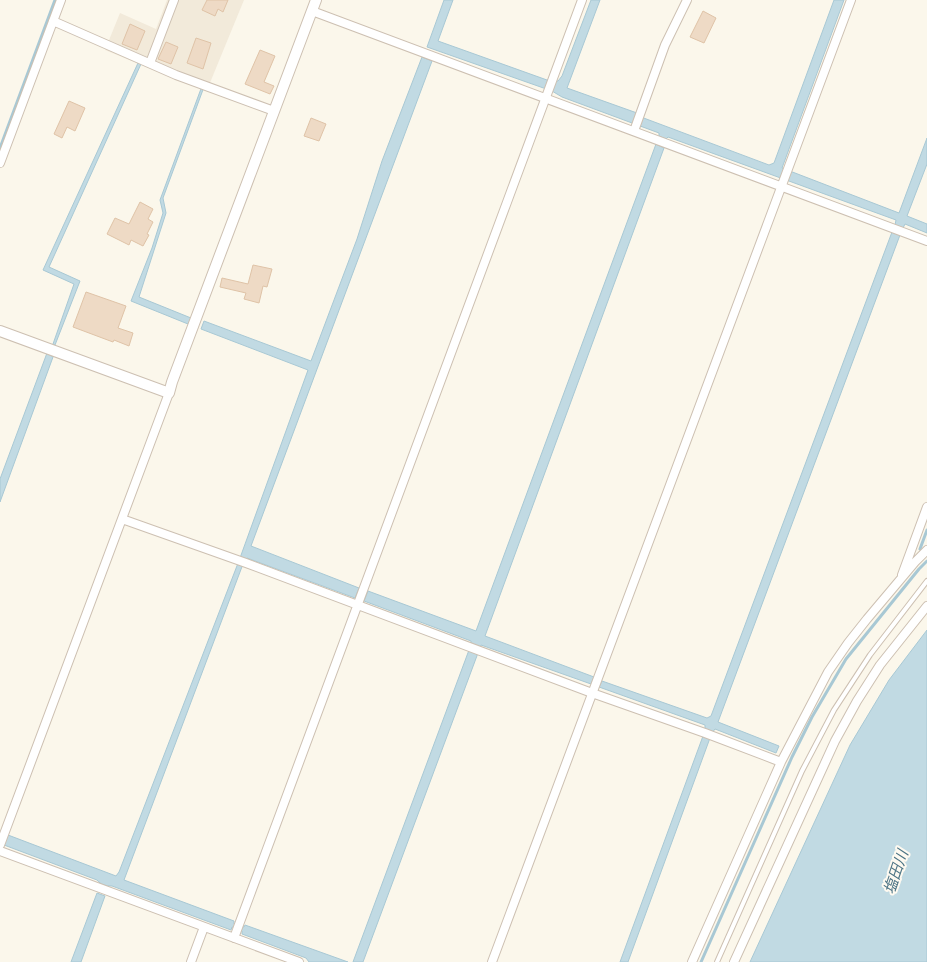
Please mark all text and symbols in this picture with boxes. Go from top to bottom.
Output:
water label: 塩田川 [880,846,912,896]

